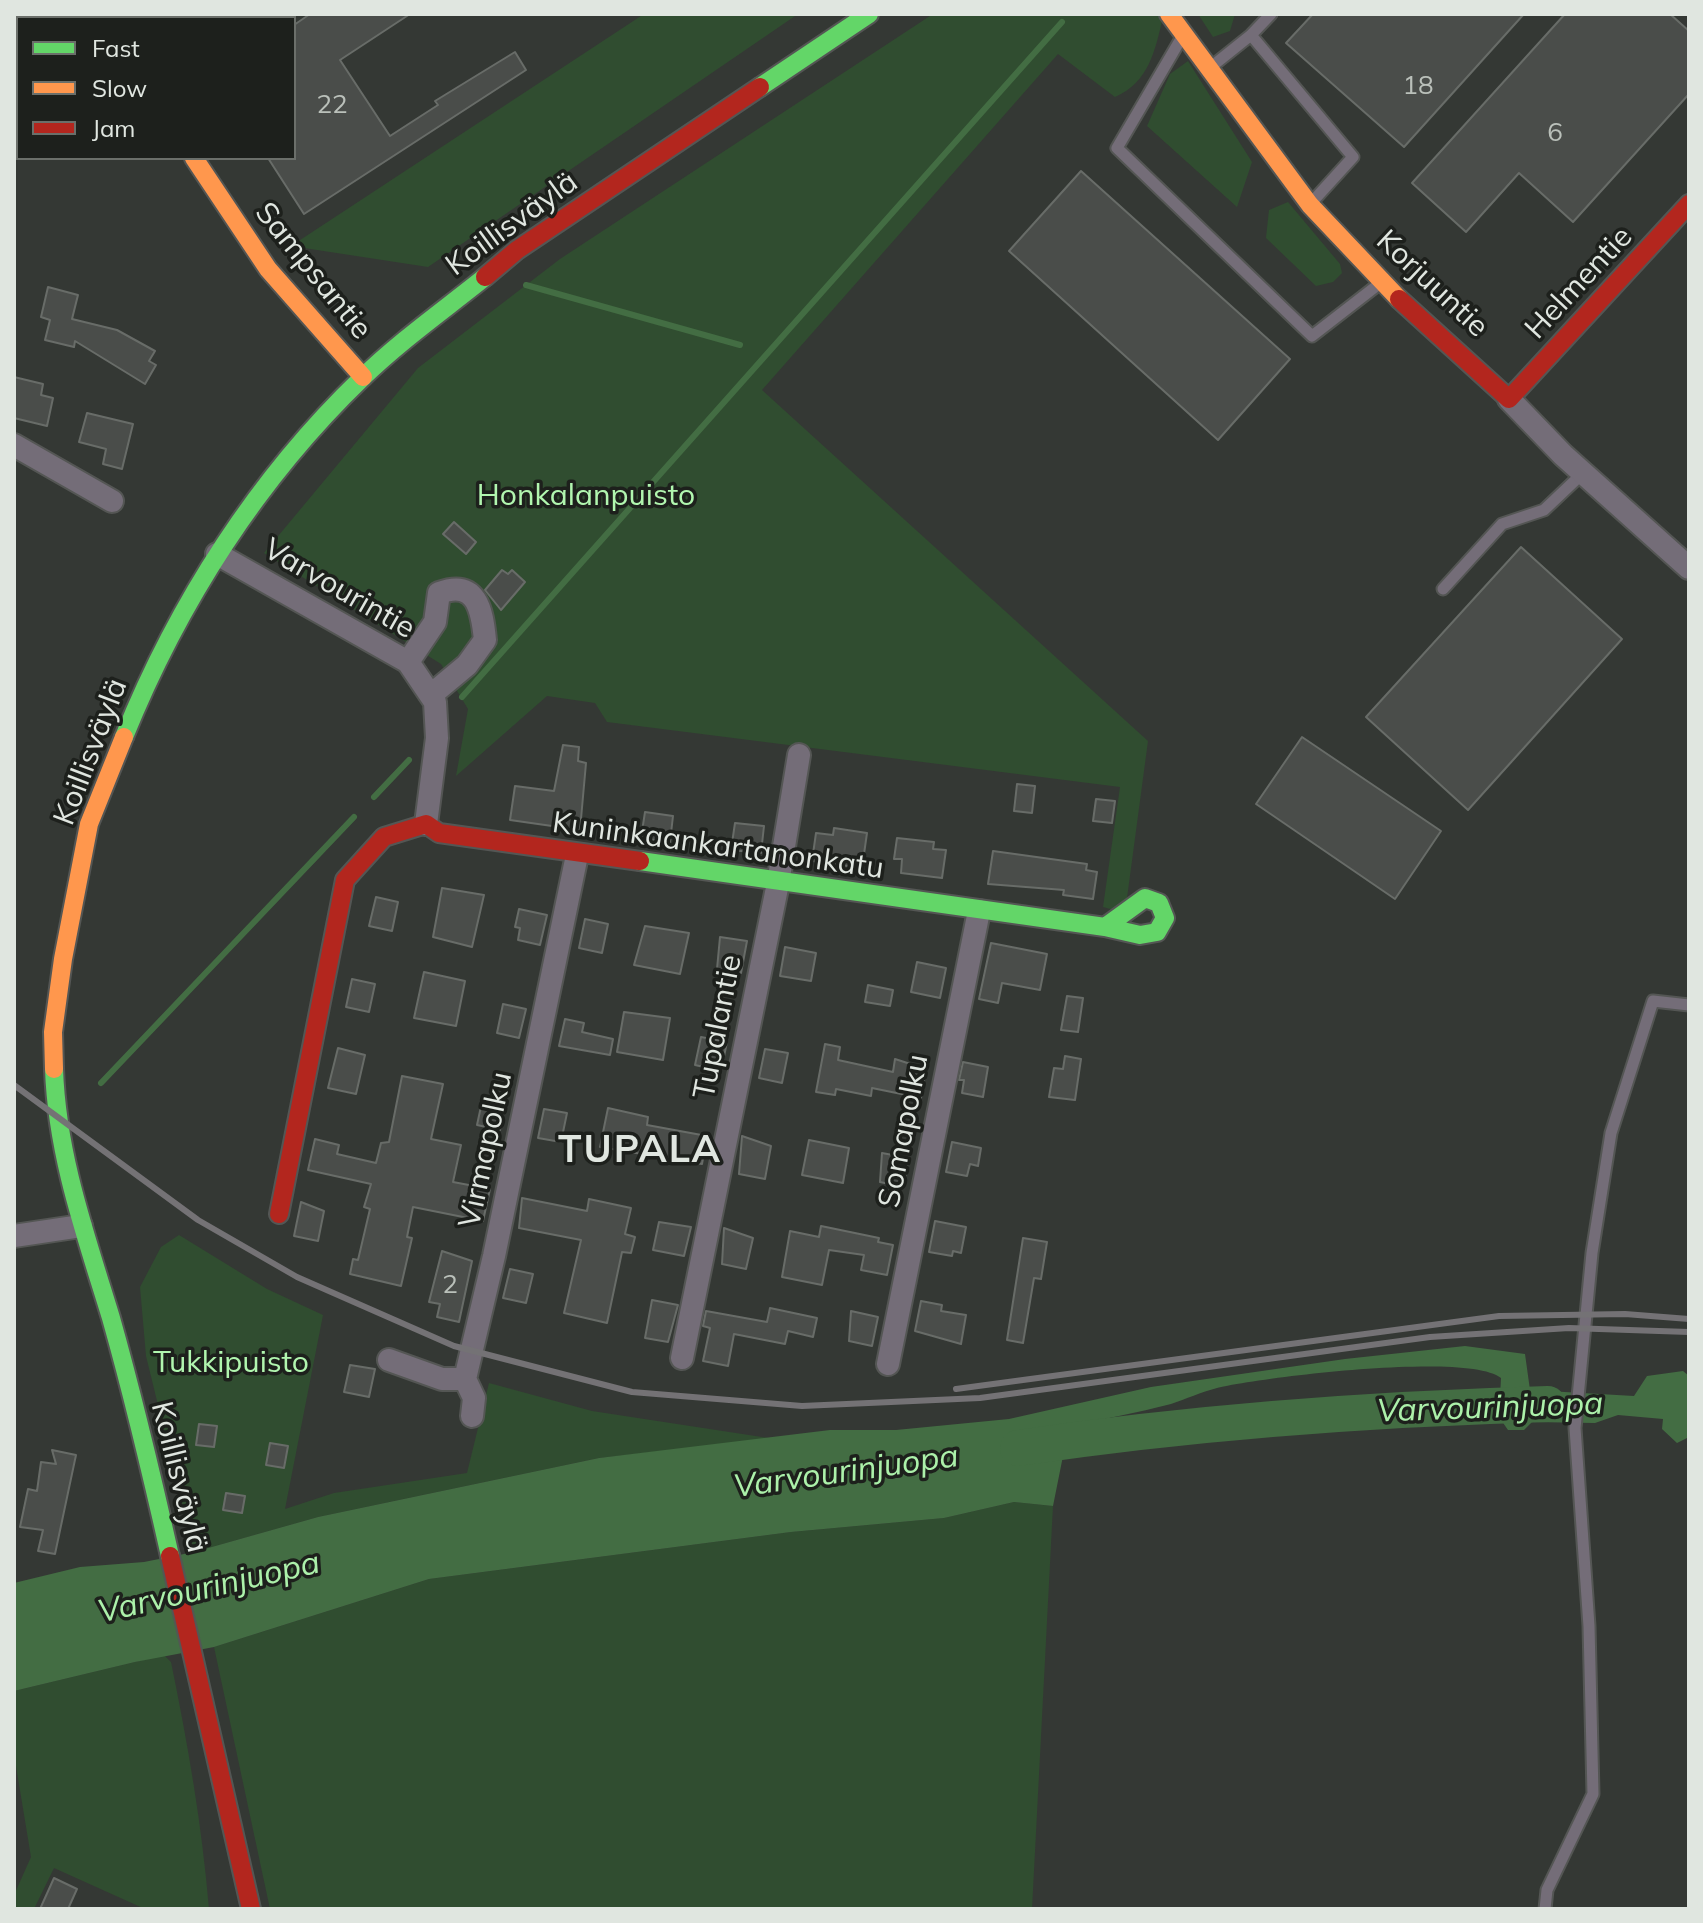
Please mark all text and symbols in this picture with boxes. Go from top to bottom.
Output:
legend [16,16,296,160]
text: Fast [92,33,140,63]
house number: 18 [1402,70,1434,102]
text: Slow [92,73,147,103]
house number: 22 [316,89,348,121]
text: Jam [92,113,135,143]
house number: 6 [1547,117,1563,149]
street label: Koillisväylä [439,164,585,284]
street label: Sampsantie [247,195,379,347]
street label: Helmentie [1518,219,1640,347]
street label: Korjuuntie [1369,223,1495,345]
park label: Honkalanpuisto [477,478,695,514]
street label: Varvourintie [257,531,421,647]
street label: Koillisväylä [47,674,135,830]
street label: Kuninkaankartanonkatu [550,805,886,887]
street label: Tupalantie [686,952,750,1102]
street label: Somapolku [872,1051,936,1211]
street label: Virmapolku [452,1069,520,1231]
district label: TUPALA [558,1128,722,1174]
house number: 2 [442,1269,458,1301]
park label: Tukkipuisto [153,1345,309,1381]
water label: Varvourinjuopa [1376,1385,1604,1431]
street label: Koillisväylä [143,1398,215,1556]
water label: Varvourinjuopa [731,1437,961,1507]
water label: Varvourinjuopa [94,1544,324,1632]

